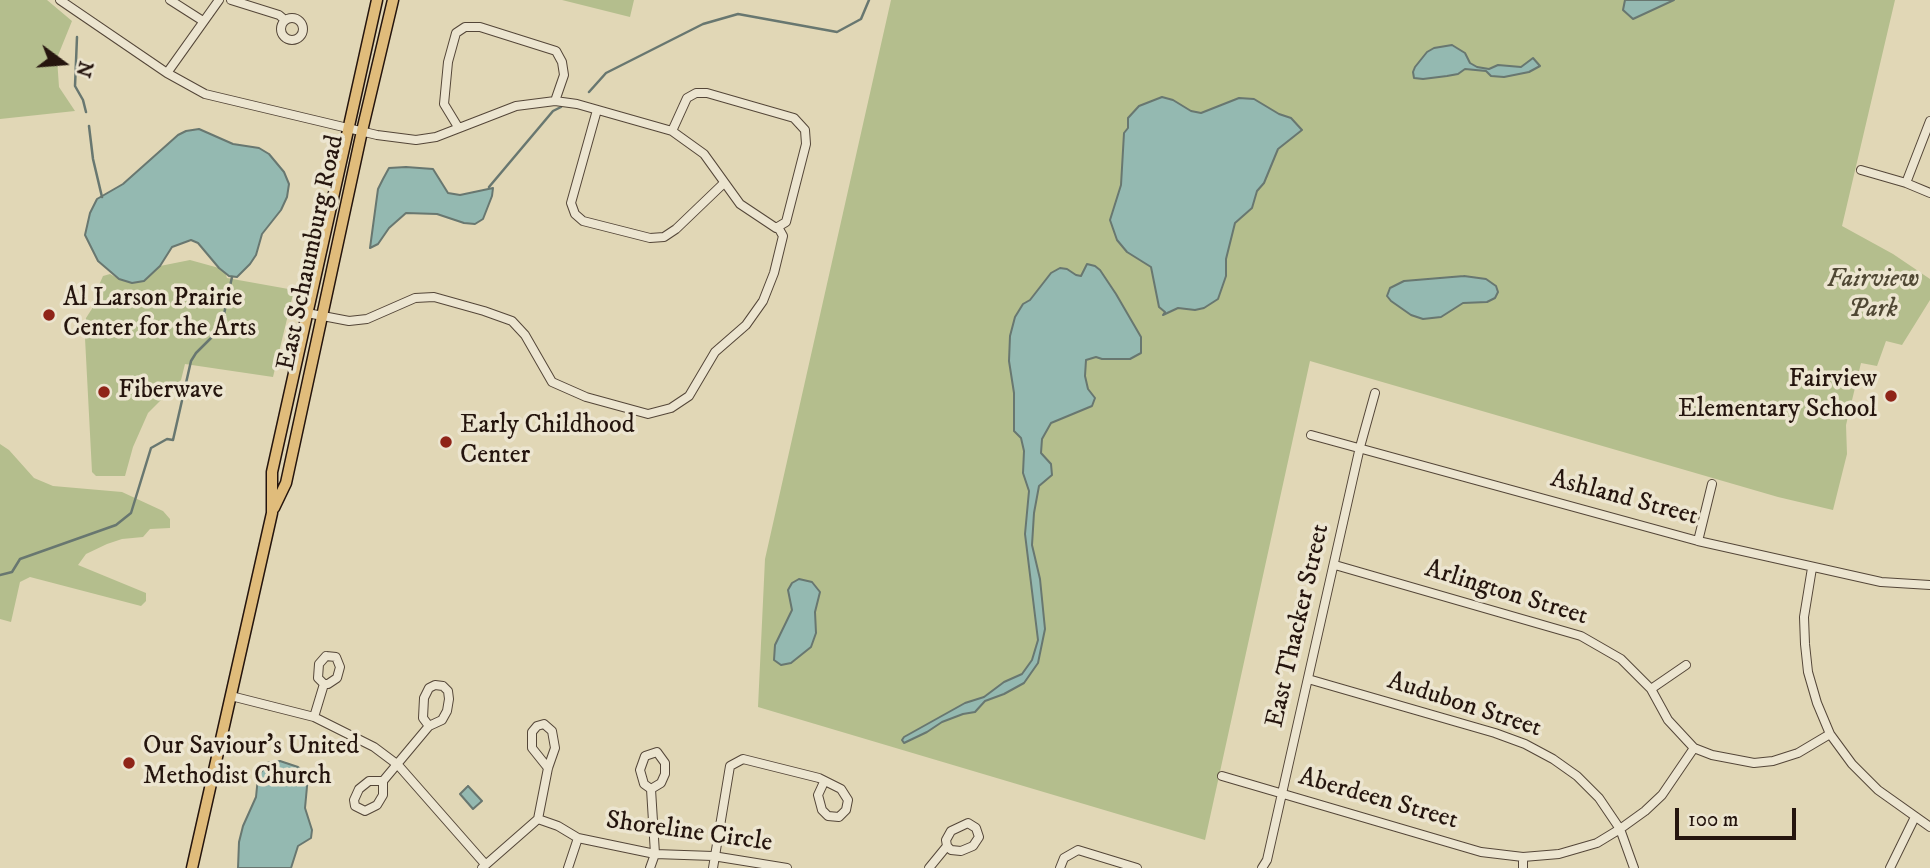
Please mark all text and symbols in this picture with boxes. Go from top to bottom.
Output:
north arrow [28,28,98,98]
text: N [70,58,97,80]
street label: East Schaumburg Road [272,132,352,374]
park label: Fairview Park [1827,265,1919,326]
place label: Al Larson Prairie Center for the Arts [63,284,256,346]
marker: Al Larson Prairie Center for the Arts [41,307,57,323]
place label: Fairview Elementary School [1678,365,1877,426]
place label: Fiberwave [118,376,223,408]
marker: Fiberwave [96,384,112,400]
marker: Fairview Elementary School [1883,388,1899,404]
place label: Early Childhood Center [460,411,635,472]
marker: Early Childhood Center [438,434,454,450]
street label: Ashland Street [1547,464,1701,534]
street label: East Thacker Street [1260,521,1338,731]
street label: Arlington Street [1421,554,1591,634]
street label: Audubon Street [1383,666,1545,746]
place label: Our Saviour's United Methodist Church [143,732,359,794]
marker: Our Saviour's United Methodist Church [121,755,137,771]
street label: Aberdeen Street [1295,762,1461,838]
scale bar [1678,794,1799,838]
street label: Shoreline Circle [604,806,774,860]
text: 100 m [1688,807,1739,833]

